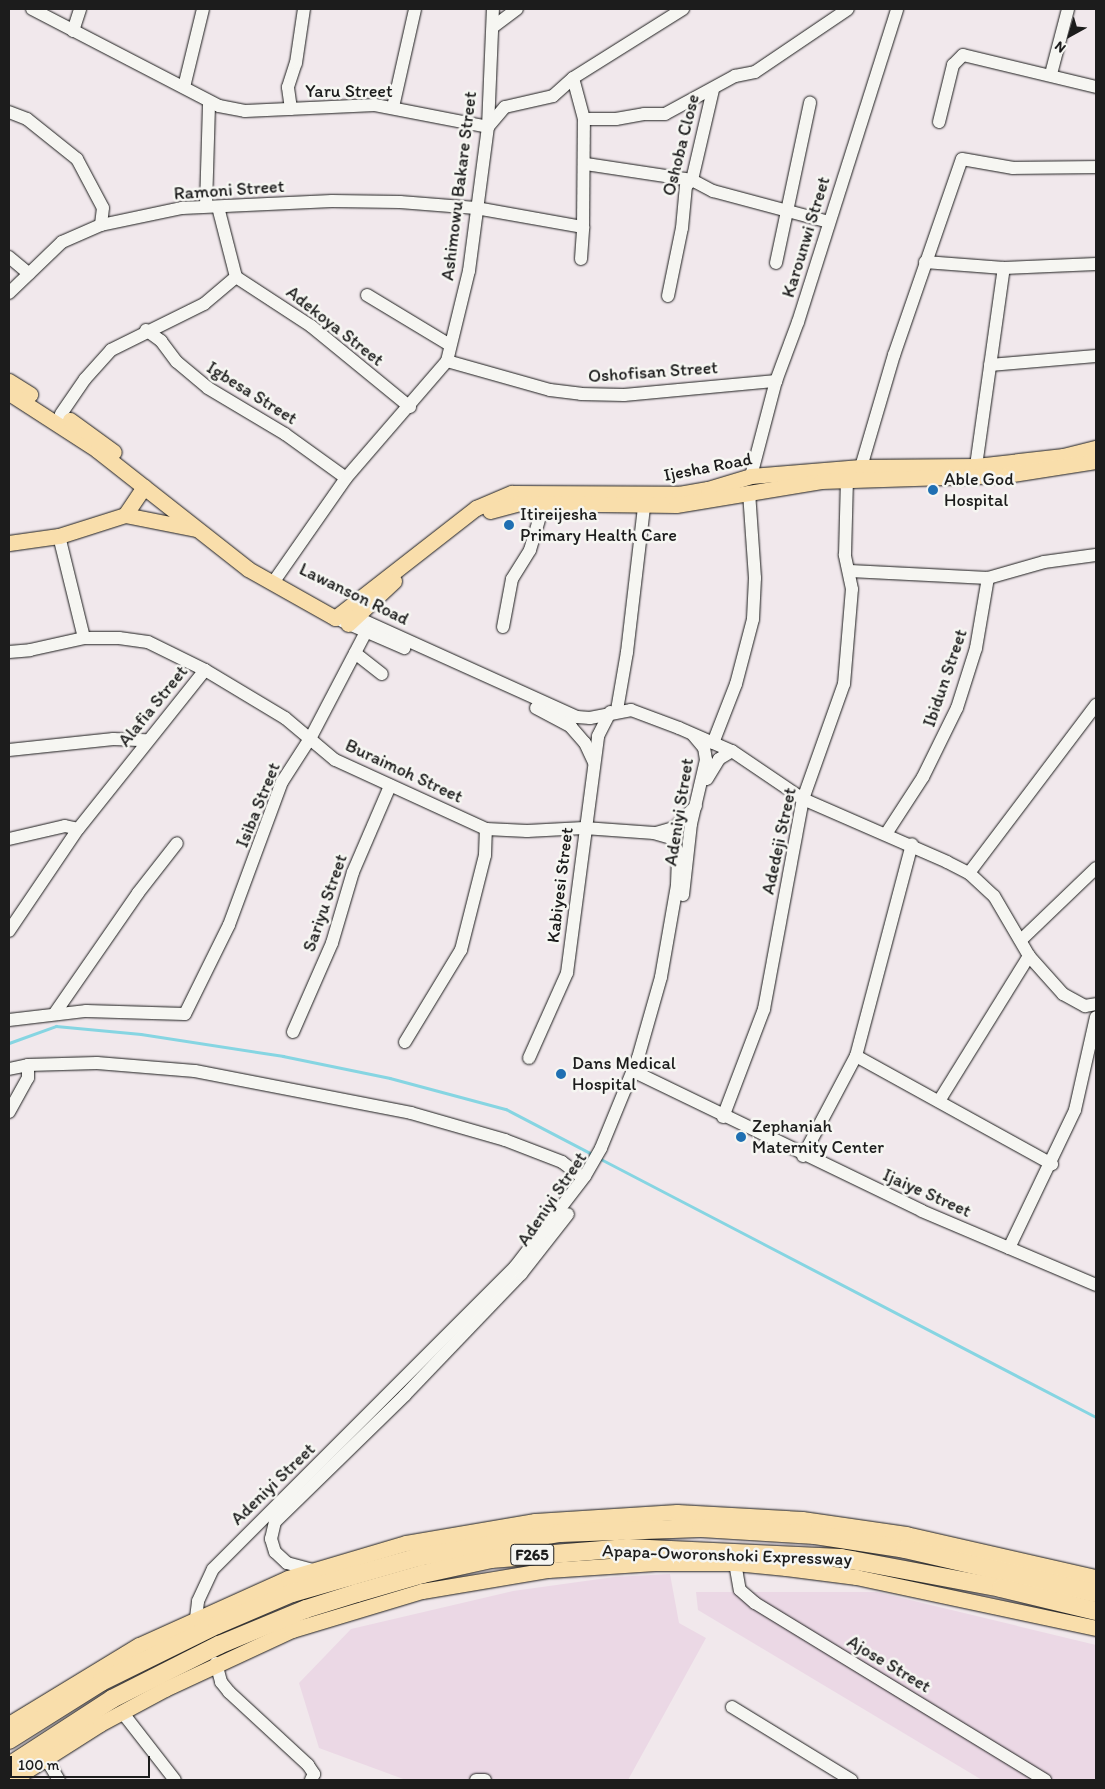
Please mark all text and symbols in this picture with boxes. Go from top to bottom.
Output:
north arrow [1045,10,1095,60]
text: N [1051,37,1069,57]
street label: Yaru Street [306,80,392,102]
street label: Ashimowu Bakare Street [437,90,481,282]
street label: Oshoba Close [658,92,704,198]
street label: Karounwi Street [777,174,835,300]
street label: Ramoni Street [173,175,285,205]
street label: Adekoya Street [282,281,388,371]
street label: Igbesa Street [203,357,301,429]
street label: Oshofisan Street [588,357,718,387]
street label: Ijesha Road [662,448,754,486]
place label: Able God Hospital [944,469,1014,512]
marker: Able God Hospital [926,483,940,497]
place label: Itireijesha Primary Health Care [520,504,677,546]
marker: Itireijesha Primary Health Care [502,518,516,532]
street label: Lawanson Road [296,558,412,630]
street label: Ibidun Street [918,626,972,730]
street label: Alafia Street [114,661,192,751]
street label: Buraimoh Street [342,734,466,808]
street label: Adeniyi Street [660,757,698,867]
street label: Isiba Street [231,760,285,850]
street label: Adedeji Street [757,786,801,896]
street label: Kabiyesi Street [542,826,578,944]
street label: Sariyu Street [298,852,352,954]
place label: Dans Medical Hospital [572,1053,675,1096]
marker: Dans Medical Hospital [554,1067,568,1081]
place label: Zephaniah Maternity Center [752,1116,884,1158]
marker: Zephaniah Maternity Center [734,1130,748,1144]
street label: Adeniyi Street [513,1148,591,1250]
street label: Ijaiye Street [880,1164,974,1222]
street label: Adeniyi Street [226,1438,320,1530]
street label: Apapa-Oworonshoki Expressway [602,1540,852,1570]
road number: F265 [510,1542,554,1568]
street label: Ajose Street [843,1631,935,1697]
scale bar [12,1746,152,1778]
text: 100 m [18,1756,59,1774]

